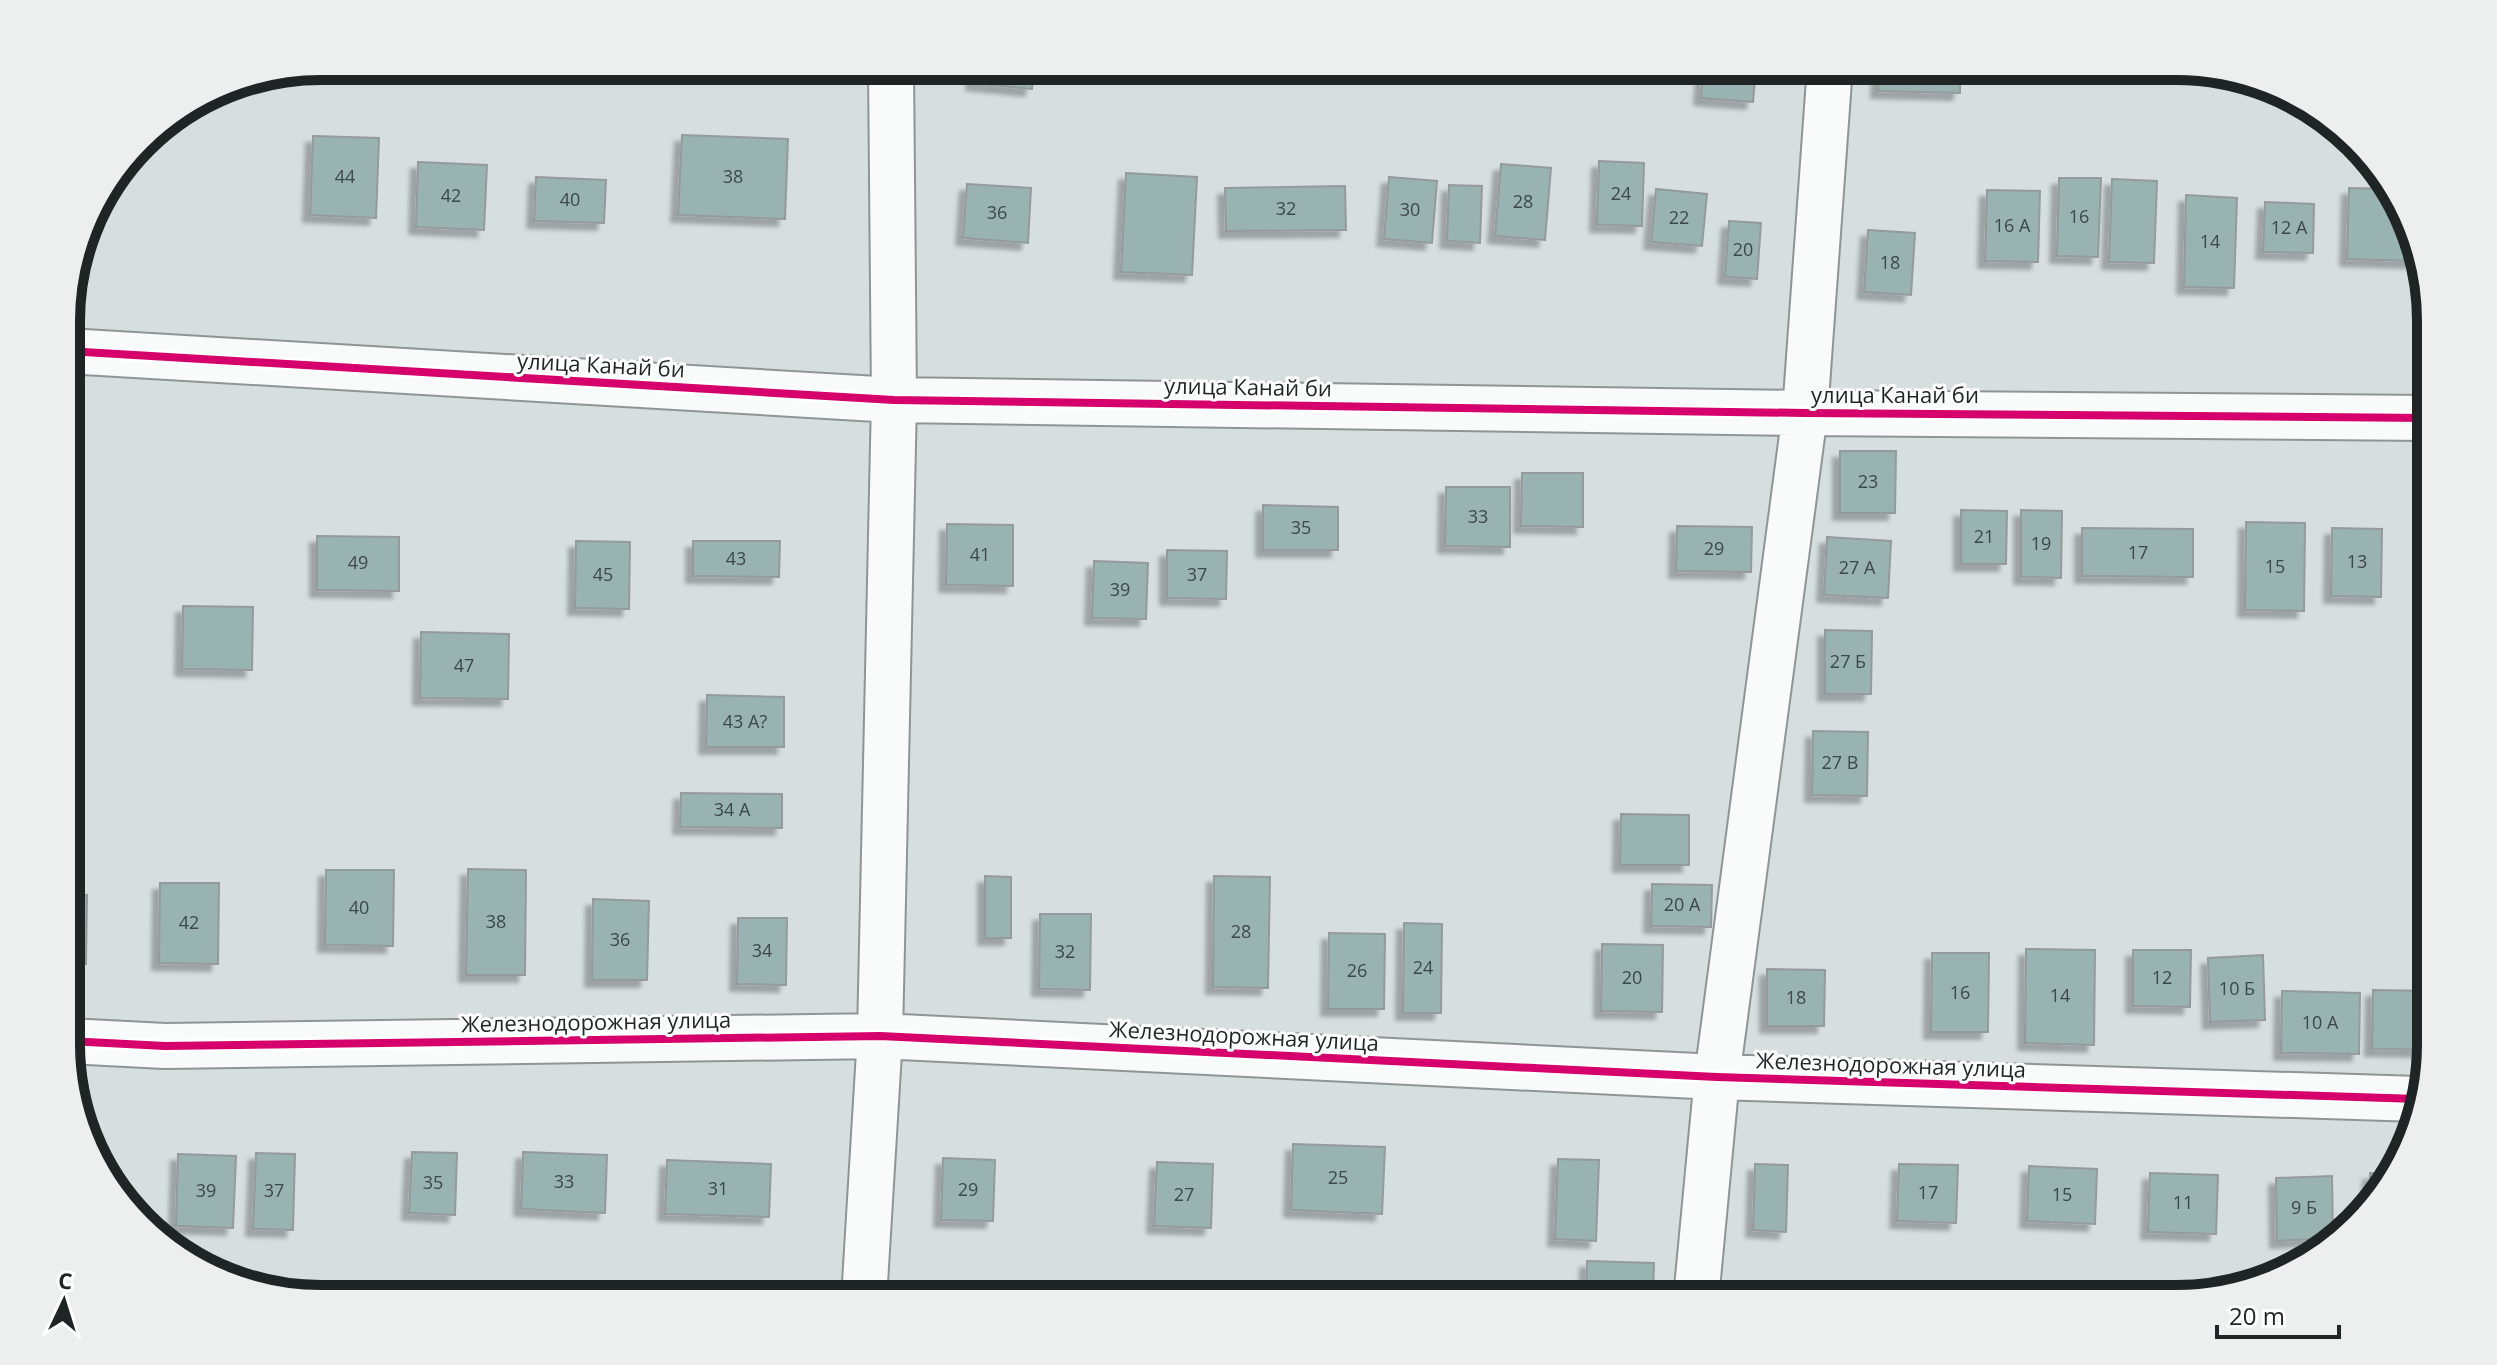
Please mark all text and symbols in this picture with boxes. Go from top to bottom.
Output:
house number: 44 [335,164,355,188]
house number: 38 [723,164,743,188]
house number: 24 [1611,181,1631,205]
house number: 42 [441,183,461,207]
house number: 40 [560,187,580,211]
house number: 28 [1513,189,1533,213]
house number: 32 [1276,196,1296,220]
house number: 30 [1400,197,1420,221]
house number: 36 [987,200,1007,224]
house number: 16 [2069,204,2089,228]
house number: 22 [1669,205,1689,229]
house number: 16 А [1994,213,2031,237]
house number: 12 А [2271,215,2308,239]
house number: 14 [2200,229,2220,253]
house number: 20 [1733,237,1753,261]
house number: 18 [1880,250,1900,274]
street label: улица Канай би [516,345,686,383]
street label: улица Канай би [1164,370,1332,402]
street label: улица Канай би [1811,379,1979,409]
house number: 23 [1858,469,1878,493]
house number: 33 [1468,504,1488,528]
house number: 35 [1291,515,1311,539]
house number: 21 [1974,524,1994,548]
house number: 19 [2031,531,2051,555]
house number: 29 [1704,536,1724,560]
house number: 17 [2128,540,2148,564]
house number: 41 [970,542,990,566]
house number: 43 [726,546,746,570]
house number: 13 [2347,549,2367,573]
house number: 49 [348,550,368,574]
house number: 15 [2265,554,2285,578]
house number: 27 А [1839,555,1876,579]
house number: 45 [593,562,613,586]
house number: 37 [1187,562,1207,586]
house number: 39 [1110,577,1130,601]
house number: 27 Б [1830,649,1866,673]
house number: 47 [454,653,474,677]
house number: 43 А? [723,709,767,733]
house number: 27 В [1822,750,1858,774]
house number: 34 А [714,797,751,821]
house number: 20 А [1664,892,1701,916]
house number: 40 [349,895,369,919]
house number: 38 [486,909,506,933]
house number: 42 [179,910,199,934]
house number: 28 [1231,919,1251,943]
house number: 36 [610,927,630,951]
house number: 34 [752,938,772,962]
house number: 32 [1055,939,1075,963]
house number: 24 [1413,955,1433,979]
house number: 26 [1347,958,1367,982]
house number: 20 [1622,965,1642,989]
house number: 12 [2152,965,2172,989]
house number: 10 Б [2219,976,2255,1000]
house number: 16 [1950,980,1970,1004]
house number: 14 [2050,983,2070,1007]
house number: 18 [1786,985,1806,1009]
street label: Железнодорожная улица [461,1004,731,1038]
house number: 10 А [2302,1010,2339,1034]
street label: Железнодорожная улица [1108,1013,1380,1057]
street label: Железнодорожная улица [1756,1044,2026,1084]
house number: 25 [1328,1165,1348,1189]
house number: 33 [554,1169,574,1193]
house number: 35 [423,1170,443,1194]
house number: 31 [708,1176,728,1200]
house number: 29 [958,1177,978,1201]
house number: 39 [196,1178,216,1202]
house number: 37 [264,1178,284,1202]
house number: 17 [1918,1180,1938,1204]
house number: 27 [1174,1182,1194,1206]
house number: 15 [2052,1182,2072,1206]
house number: 11 [2173,1190,2193,1214]
house number: 9 Б [2291,1195,2317,1219]
north arrow [24,1261,104,1341]
text: С [57,1265,74,1296]
scale bar [2217,1289,2339,1339]
text: 20 m [2229,1299,2285,1332]

